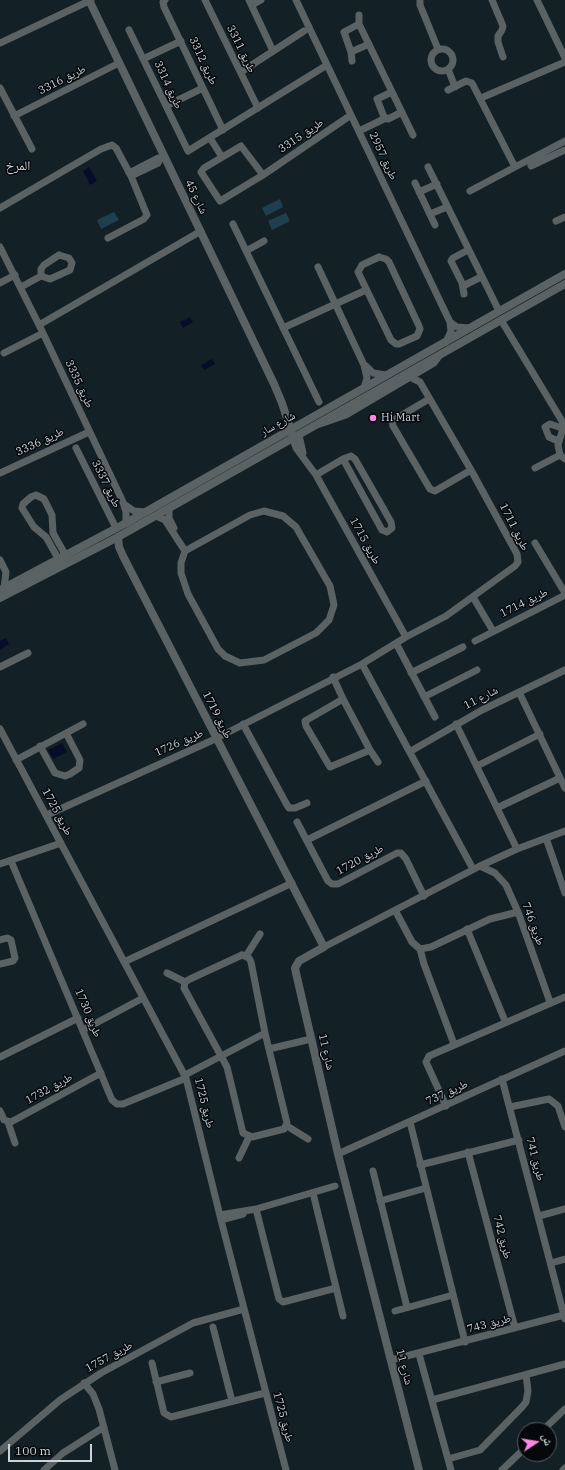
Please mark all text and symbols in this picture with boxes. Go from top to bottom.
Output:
street label: طريق 3311 [224,23,258,75]
street label: طريق 3312 [186,35,220,87]
street label: طريق 3314 [151,59,185,111]
street label: طريق 3316 [36,62,88,98]
street label: طريق 3315 [276,116,326,156]
street label: طريق 2957 [366,130,400,182]
district label: المرخ [6,158,30,174]
street label: شارع 45 [182,178,210,216]
street label: طريق 3335 [62,358,96,410]
street label: شارع سار [258,409,298,439]
place label: Hi Mart [381,411,420,425]
marker: Hi Mart [368,413,378,423]
street label: طريق 3336 [14,425,66,459]
street label: طريق 3337 [89,458,123,510]
street label: طريق 1711 [496,501,532,553]
street label: طريق 1715 [347,515,383,567]
street label: طريق 1714 [498,586,550,620]
street label: شارع 11 [462,684,500,712]
street label: طريق 1719 [199,689,235,741]
street label: طريق 1726 [153,726,205,760]
street label: طريق 1725 [39,786,75,838]
street label: طريق 1720 [334,842,386,878]
street label: طريق 746 [519,901,547,947]
street label: طريق 1730 [72,987,104,1039]
street label: شارع 11 [315,1033,337,1071]
street label: طريق 1732 [23,1071,75,1107]
street label: طريق 1725 [191,1076,217,1130]
street label: طريق 737 [424,1078,470,1108]
street label: طريق 741 [523,1136,547,1182]
street label: طريق 742 [490,1214,514,1260]
street label: طريق 743 [466,1312,512,1336]
street label: طريق 1757 [83,1339,135,1375]
street label: شارع 11 [393,1348,415,1386]
street label: طريق 1725 [270,1390,296,1444]
north arrow [517,1422,557,1462]
text: ش [540,1433,556,1447]
scale bar [10,1436,94,1462]
text: 100 m [15,1443,51,1458]

